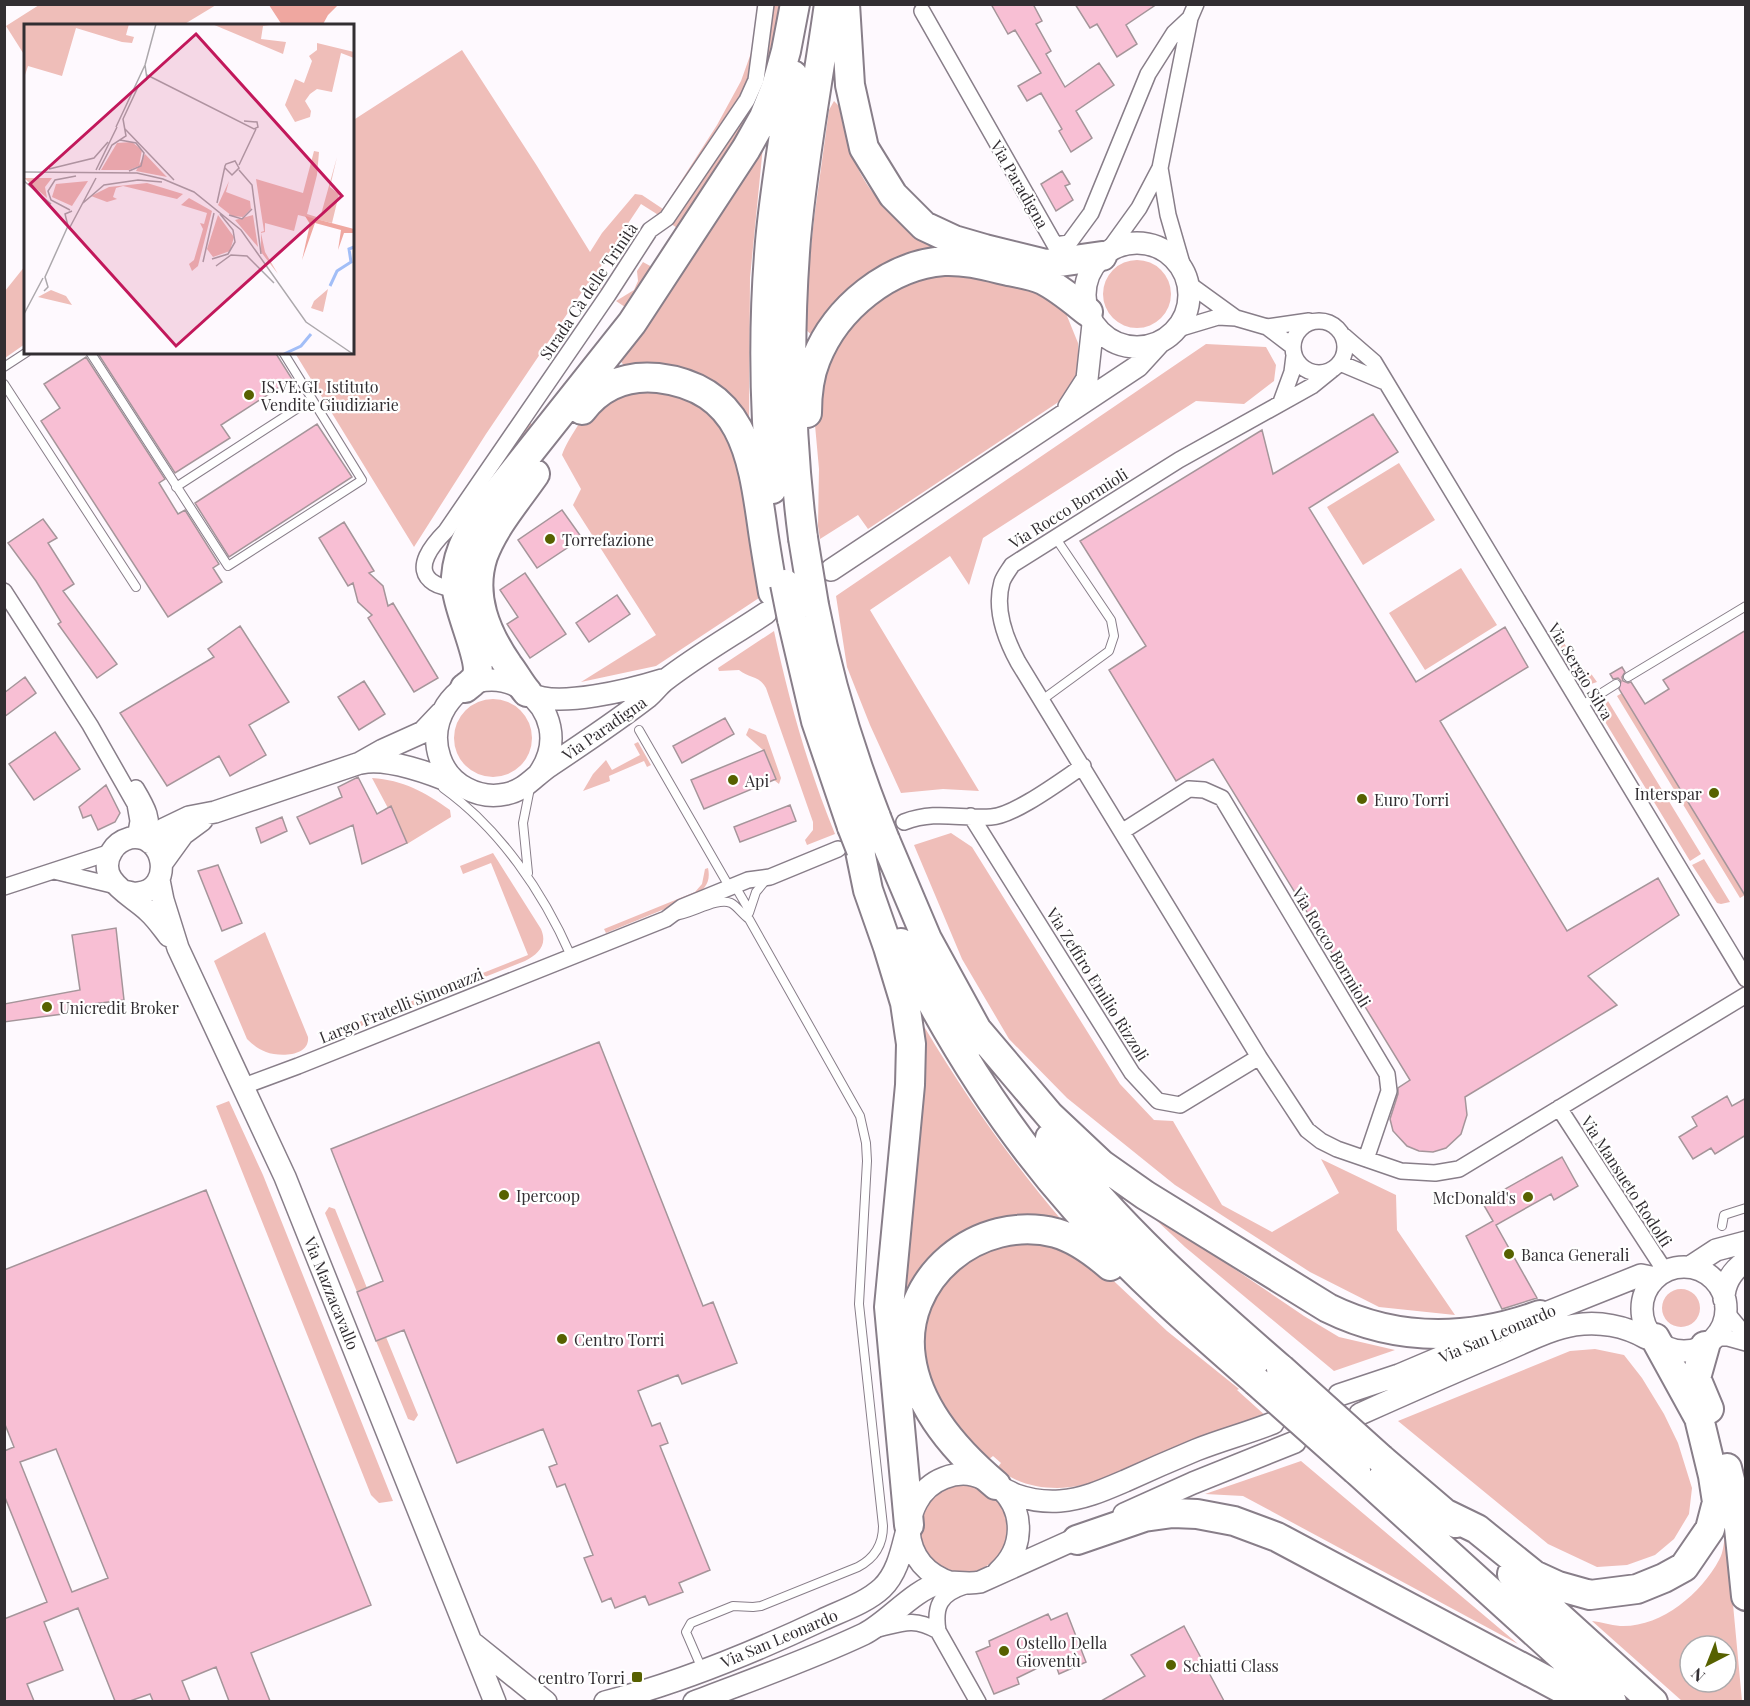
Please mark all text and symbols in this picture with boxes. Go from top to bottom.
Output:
inset map [24,24,354,354]
street label: Via Paradigna [986,135,1054,232]
street label: Strada Cà delle Trinità [534,218,642,364]
place label: IS.VE.GI. Istituto Vendite Giudiziarie [260,376,399,415]
marker: IS.VE.GI. Istituto Vendite Giudiziarie [242,388,256,402]
street label: Via Rocco Bormioli [1004,463,1132,554]
place label: Torrefazione [562,529,654,550]
marker: Torrefazione [543,532,557,546]
street label: Via Sergio Silva [1543,618,1618,723]
street label: Via Paradigna [557,691,650,765]
place label: Api [744,770,769,791]
marker: Api [726,773,740,787]
place label: Interspar [1635,783,1702,804]
marker: Interspar [1707,786,1721,800]
place label: Euro Torri [1374,789,1449,810]
marker: Euro Torri [1355,792,1369,806]
street label: Via Rocco Bormioli [1287,882,1376,1011]
street label: Via Zeffiro Emilio Rizzoli [1042,903,1154,1065]
street label: Largo Fratelli Simonazzi [316,962,486,1048]
place label: Unicredit Broker [59,997,179,1018]
marker: Unicredit Broker [40,1000,54,1014]
street label: Via Mansueto Rodolfi [1576,1111,1677,1250]
place label: Ipercoop [516,1185,580,1206]
place label: McDonald's [1433,1187,1516,1208]
marker: Ipercoop [497,1188,511,1202]
marker: McDonald's [1521,1190,1535,1204]
street label: Via Mazzacavallo [299,1232,364,1353]
place label: Banca Generali [1521,1244,1630,1265]
marker: Banca Generali [1502,1247,1516,1261]
street label: Via San Leonardo [1434,1299,1559,1367]
place label: Centro Torri [574,1329,665,1350]
marker: Centro Torri [555,1332,569,1346]
street label: Via San Leonardo [716,1604,841,1672]
place label: Ostello Della Gioventù [1016,1632,1107,1671]
north arrow [1678,1634,1738,1694]
marker: Ostello Della Gioventù [997,1644,1011,1658]
place label: Schiatti Class [1183,1655,1279,1676]
marker: Schiatti Class [1164,1658,1178,1672]
text: N [1686,1664,1709,1687]
place label: centro Torri [538,1667,625,1688]
marker: centro Torri [630,1670,644,1684]

